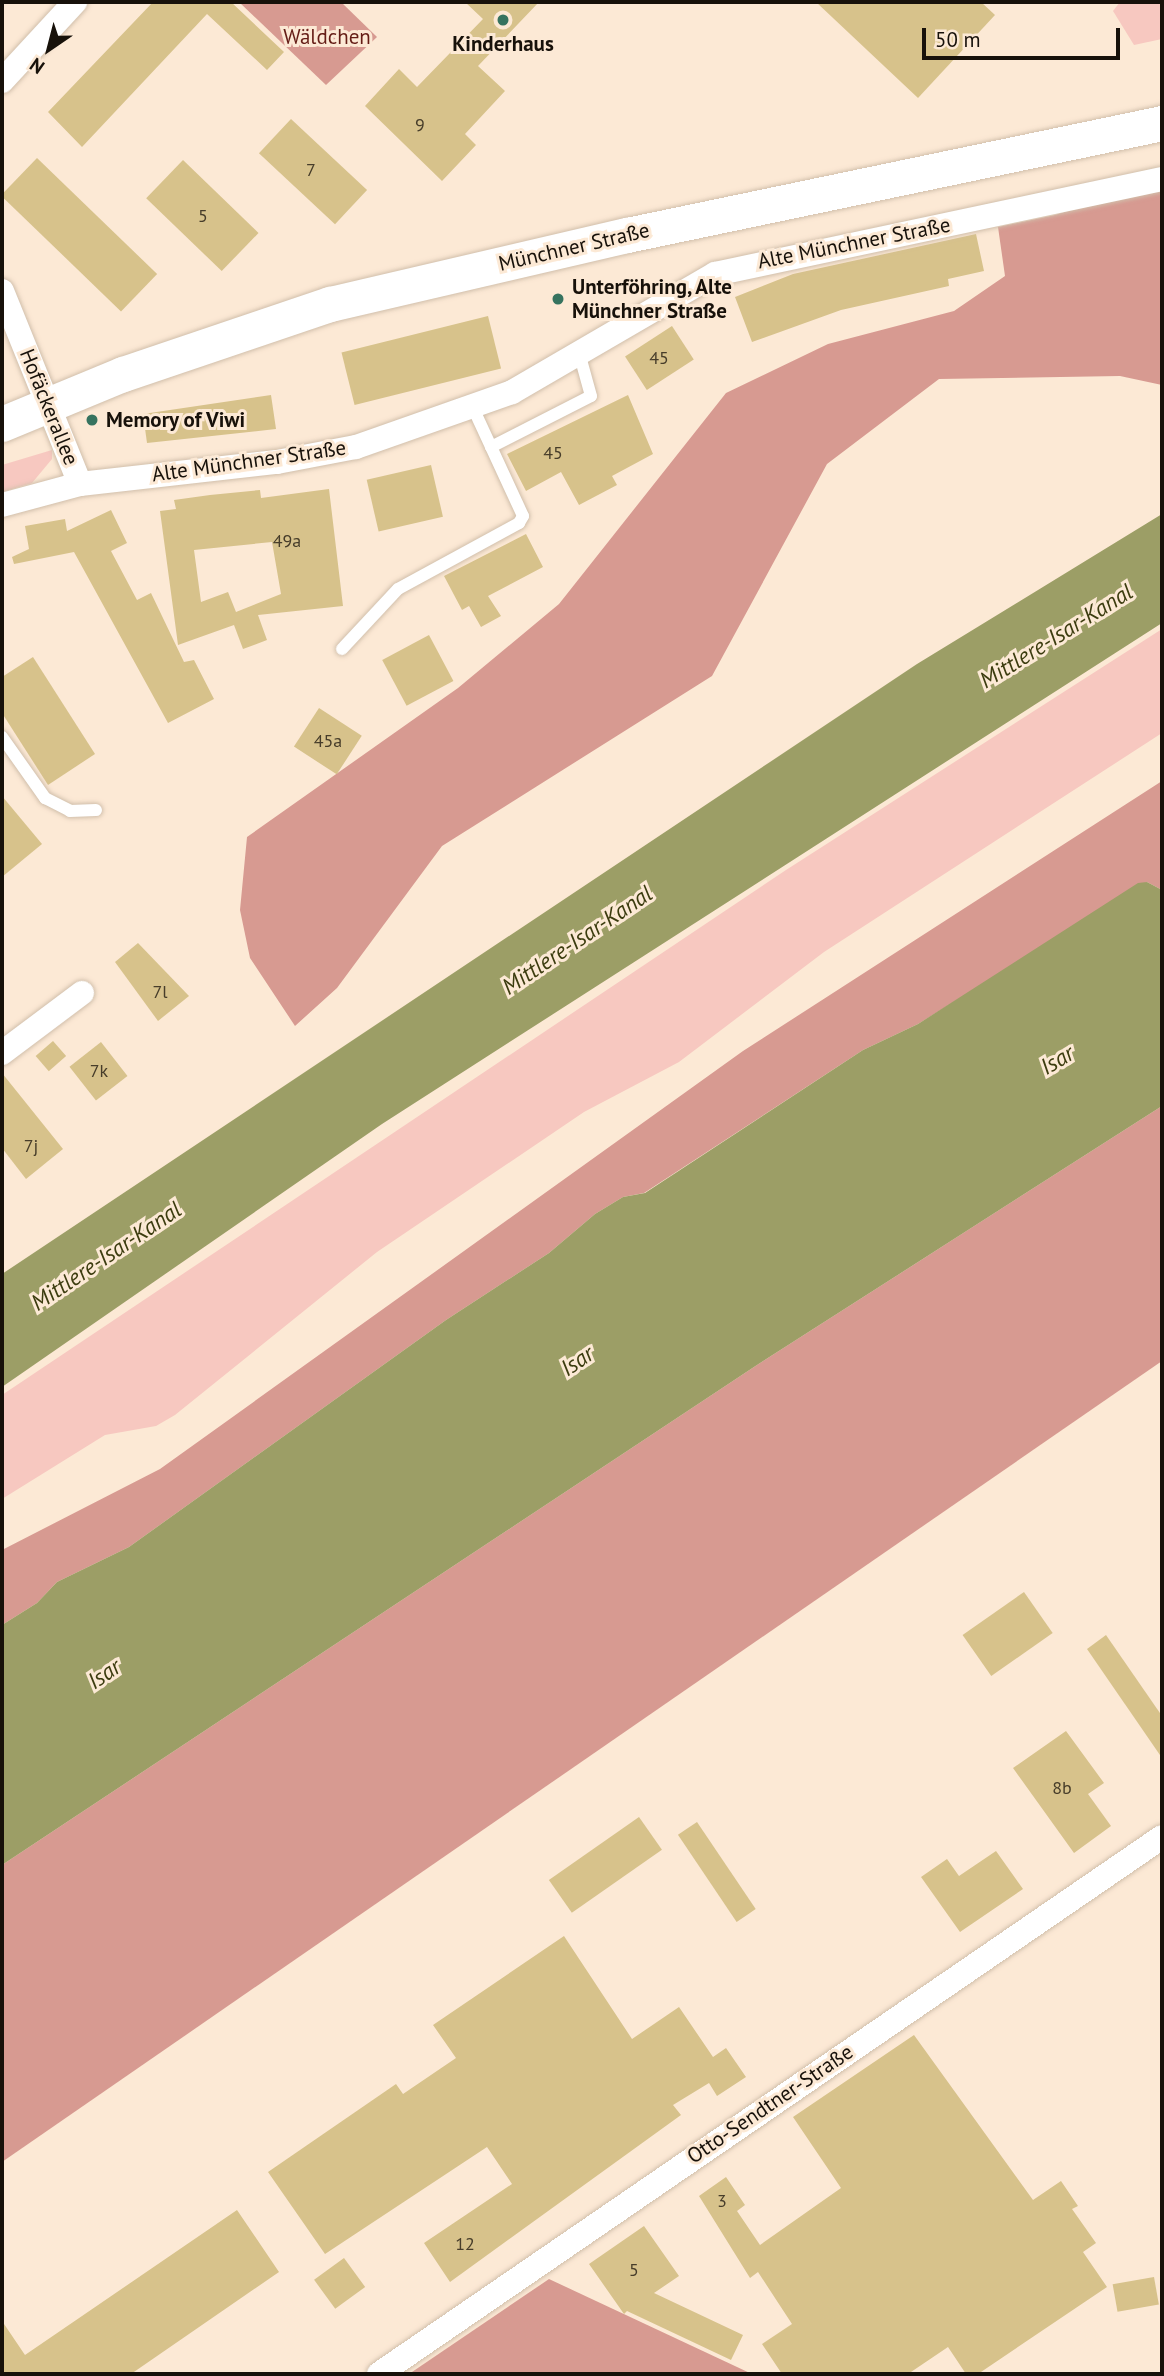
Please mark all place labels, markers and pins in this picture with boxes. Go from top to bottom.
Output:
marker: Kinderhaus [495,12,511,28]
place label: Kinderhaus [452,31,554,57]
place label: Unterföhring, Alte Münchner Straße [572,274,734,324]
marker: Unterföhring, Alte Münchner Straße [550,291,566,307]
place label: Memory of Viwi [106,407,247,433]
marker: Memory of Viwi [84,412,100,428]

